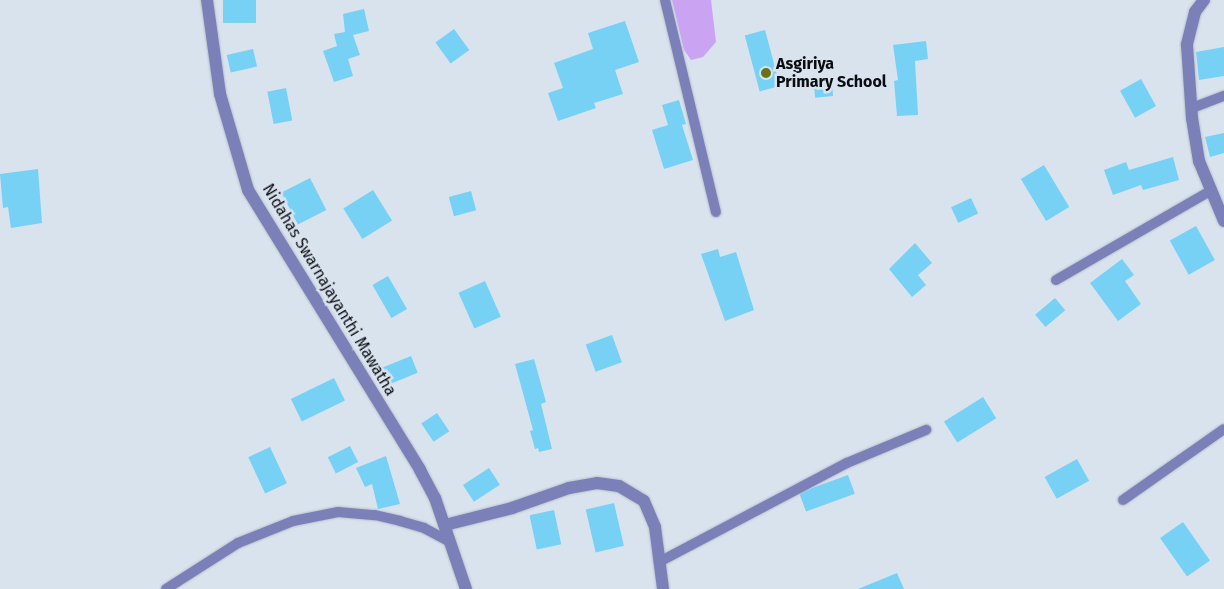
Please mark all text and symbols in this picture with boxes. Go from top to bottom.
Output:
place label: Asgiriya Primary School [776,54,886,92]
marker: Asgiriya Primary School [760,67,772,79]
street label: Nidahas Swarnajayanthi Mawatha [258,181,400,399]

